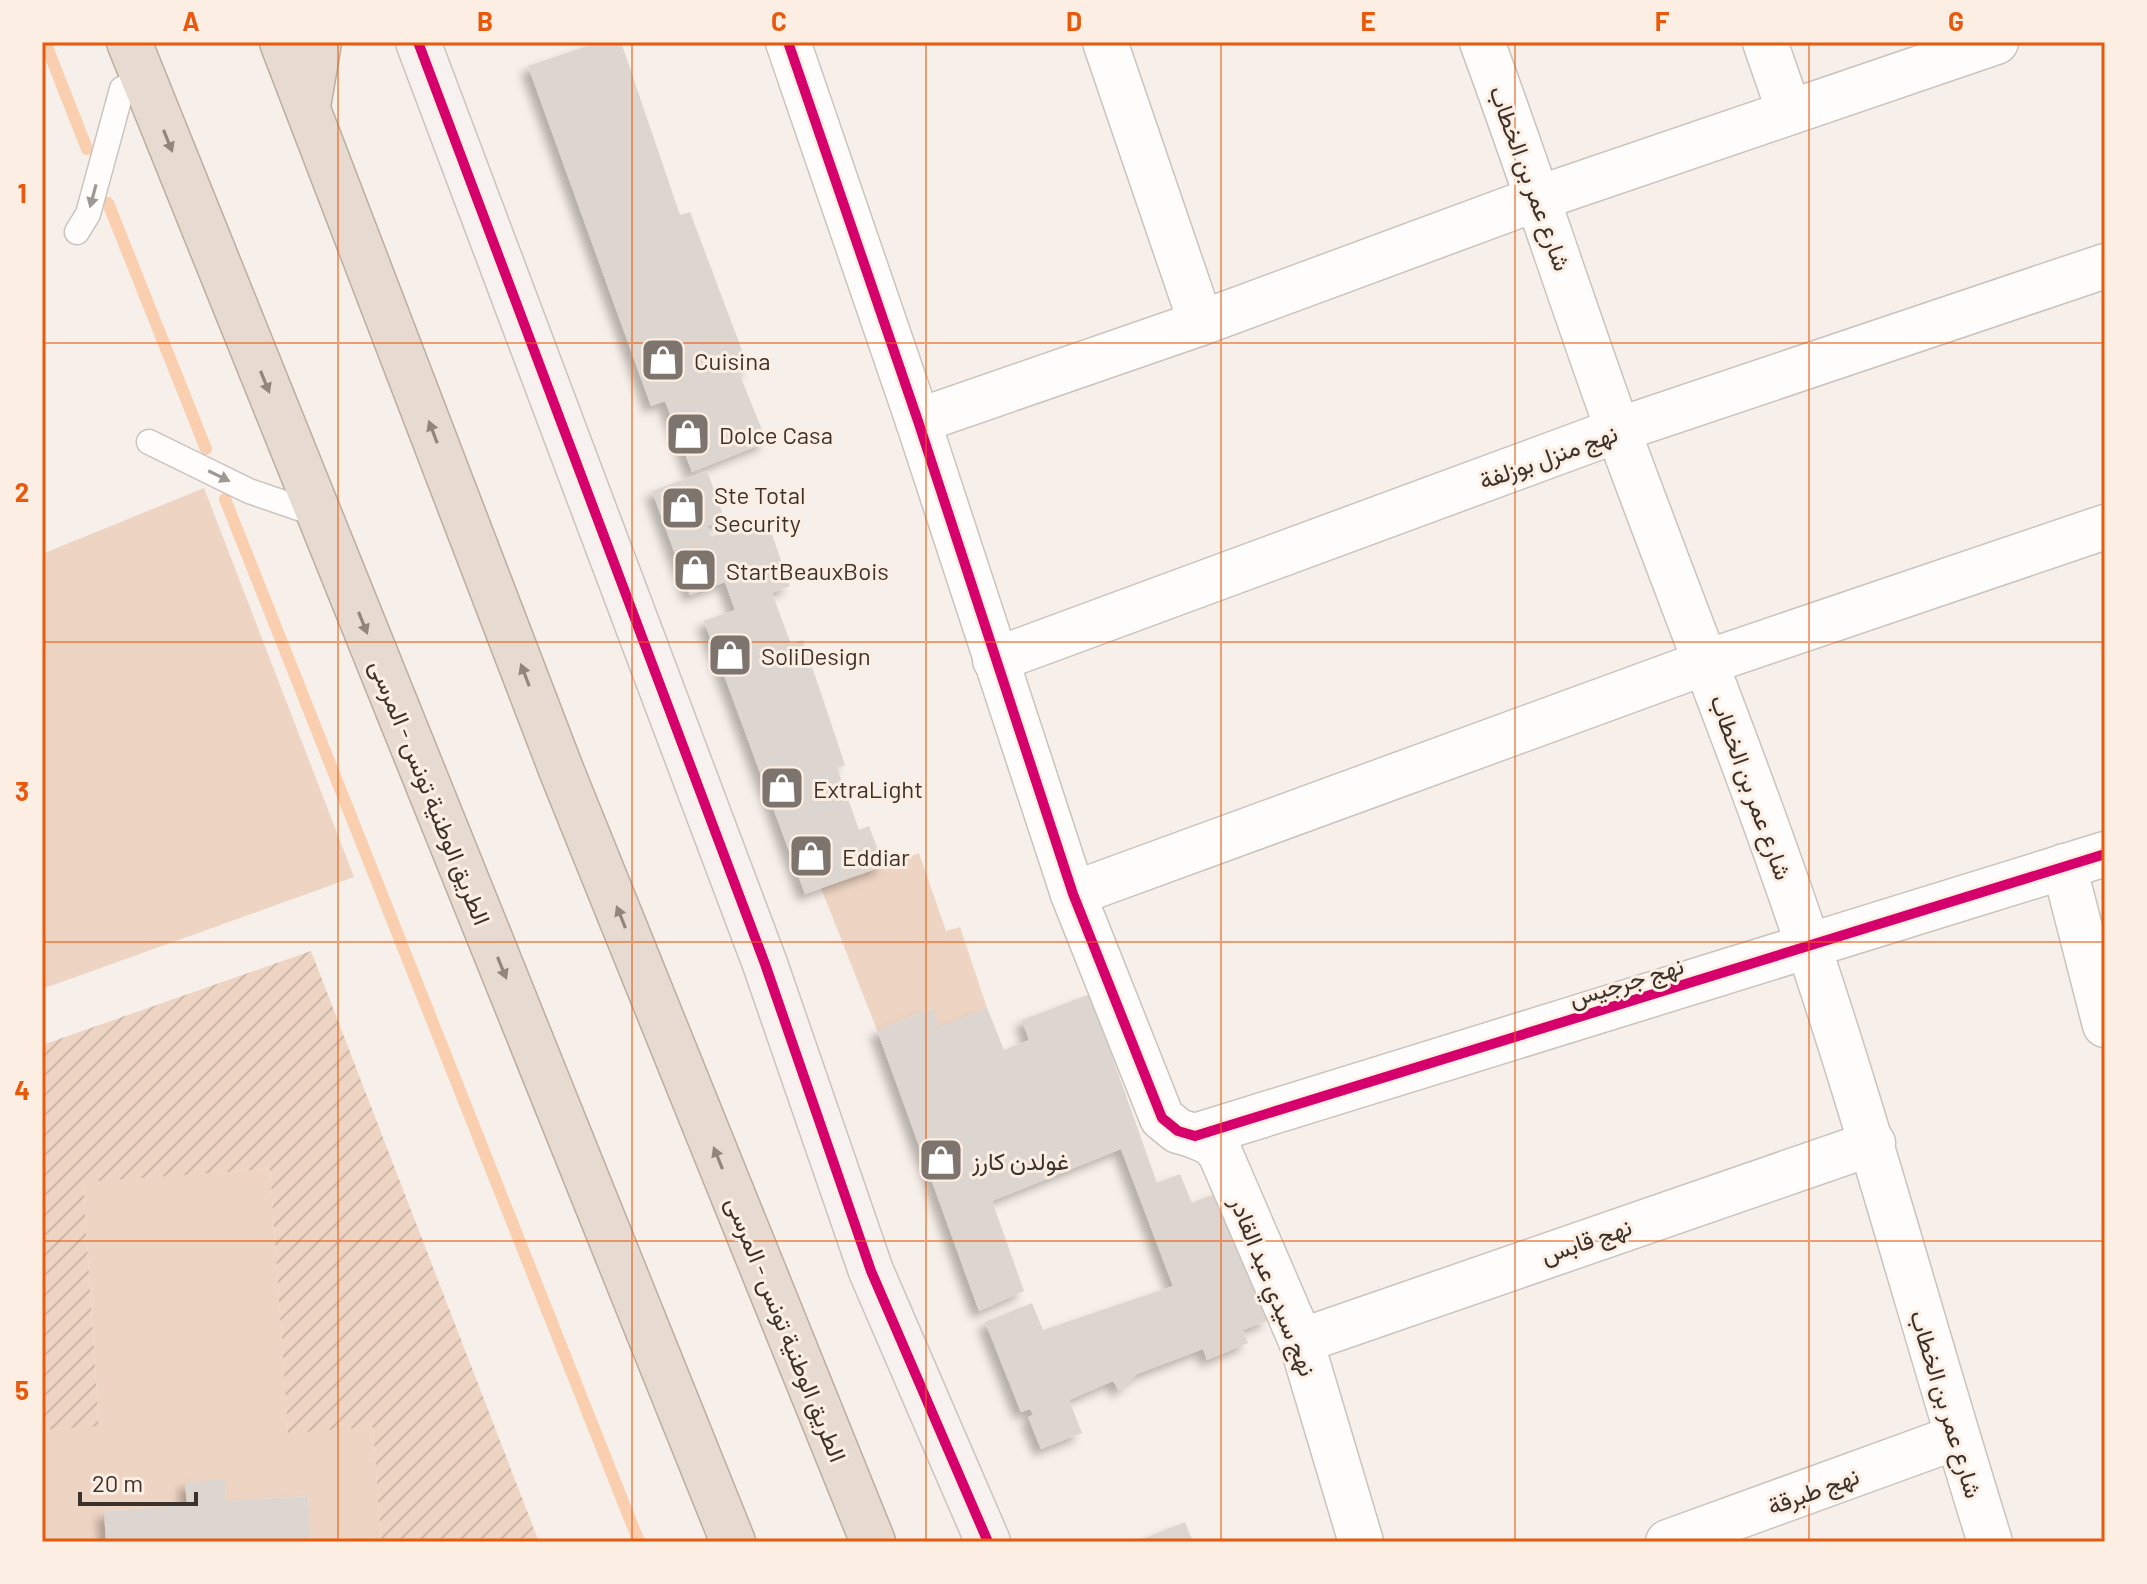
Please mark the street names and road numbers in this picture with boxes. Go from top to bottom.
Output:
street label: شارع عمر بن الخطاب [1481,81,1578,276]
street label: نهج منزل بوزلفة [1475,418,1623,498]
street label: الطريق الوطنية تونس - المرسى [363,655,498,930]
street label: شارع عمر بن الخطاب [1702,690,1799,885]
street label: نهج جرجيس [1565,950,1688,1016]
street label: نهج سيدي عبد القادر [1219,1191,1323,1382]
street label: الطريق الوطنية تونس - المرسى [719,1192,854,1467]
street label: نهج قابس [1537,1211,1637,1273]
street label: شارع عمر بن الخطاب [1902,1307,1989,1502]
street label: نهج طبرقة [1763,1460,1864,1524]

